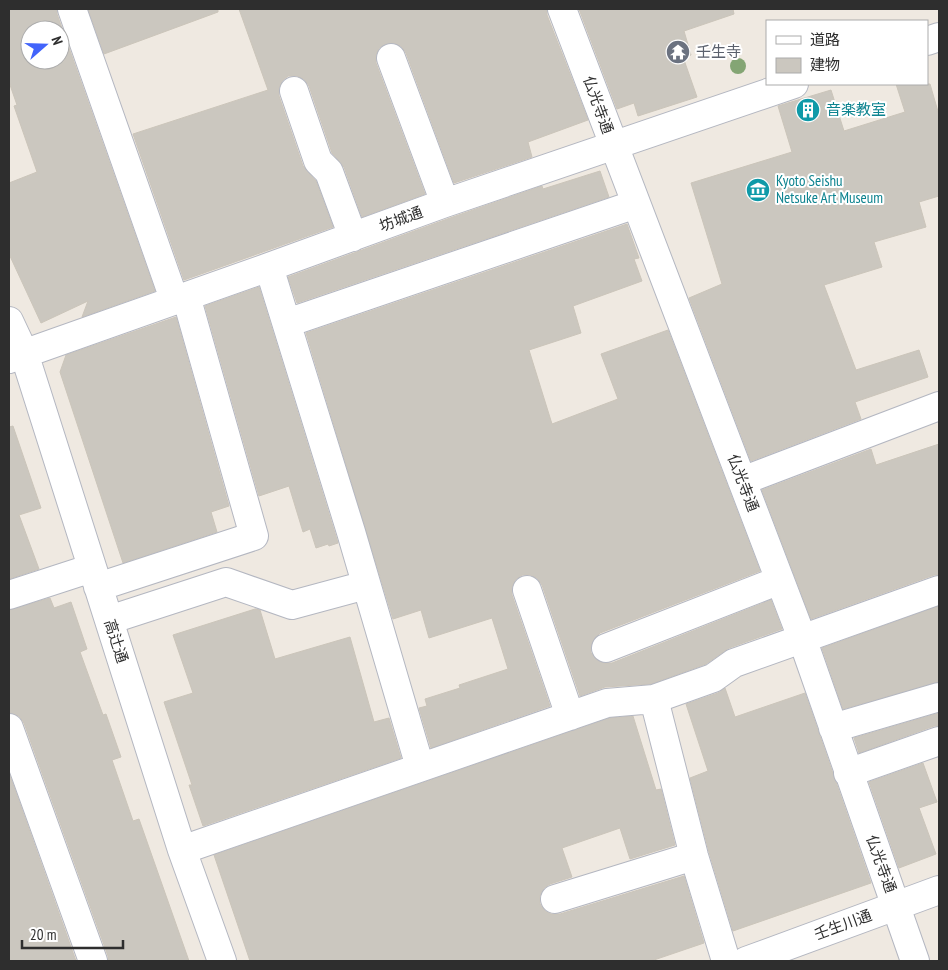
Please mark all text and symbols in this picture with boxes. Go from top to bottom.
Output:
north arrow [20,20,70,70]
legend [766,20,928,85]
text: 道路 [810,30,840,49]
text: N [47,34,67,47]
temple icon: 壬生寺 [665,39,691,65]
place label: 壬生寺 [696,42,741,61]
text: 建物 [810,55,840,74]
street label: 仏光寺通 [579,73,618,136]
building icon: 音楽教室 [795,97,821,123]
place label: 音楽教室 [826,100,886,119]
place label: Kyoto Seishu Netsuke Art Museum [776,171,883,207]
museum icon: Kyoto Seishu Netsuke Art Museum [745,177,771,203]
street label: 坊城通 [376,202,425,235]
street label: 仏光寺通 [724,451,763,514]
street label: 高辻通 [100,617,132,665]
street label: 仏光寺通 [862,832,901,895]
street label: 壬生川通 [811,905,874,944]
scale bar [22,918,124,950]
text: 20 m [30,925,56,944]

